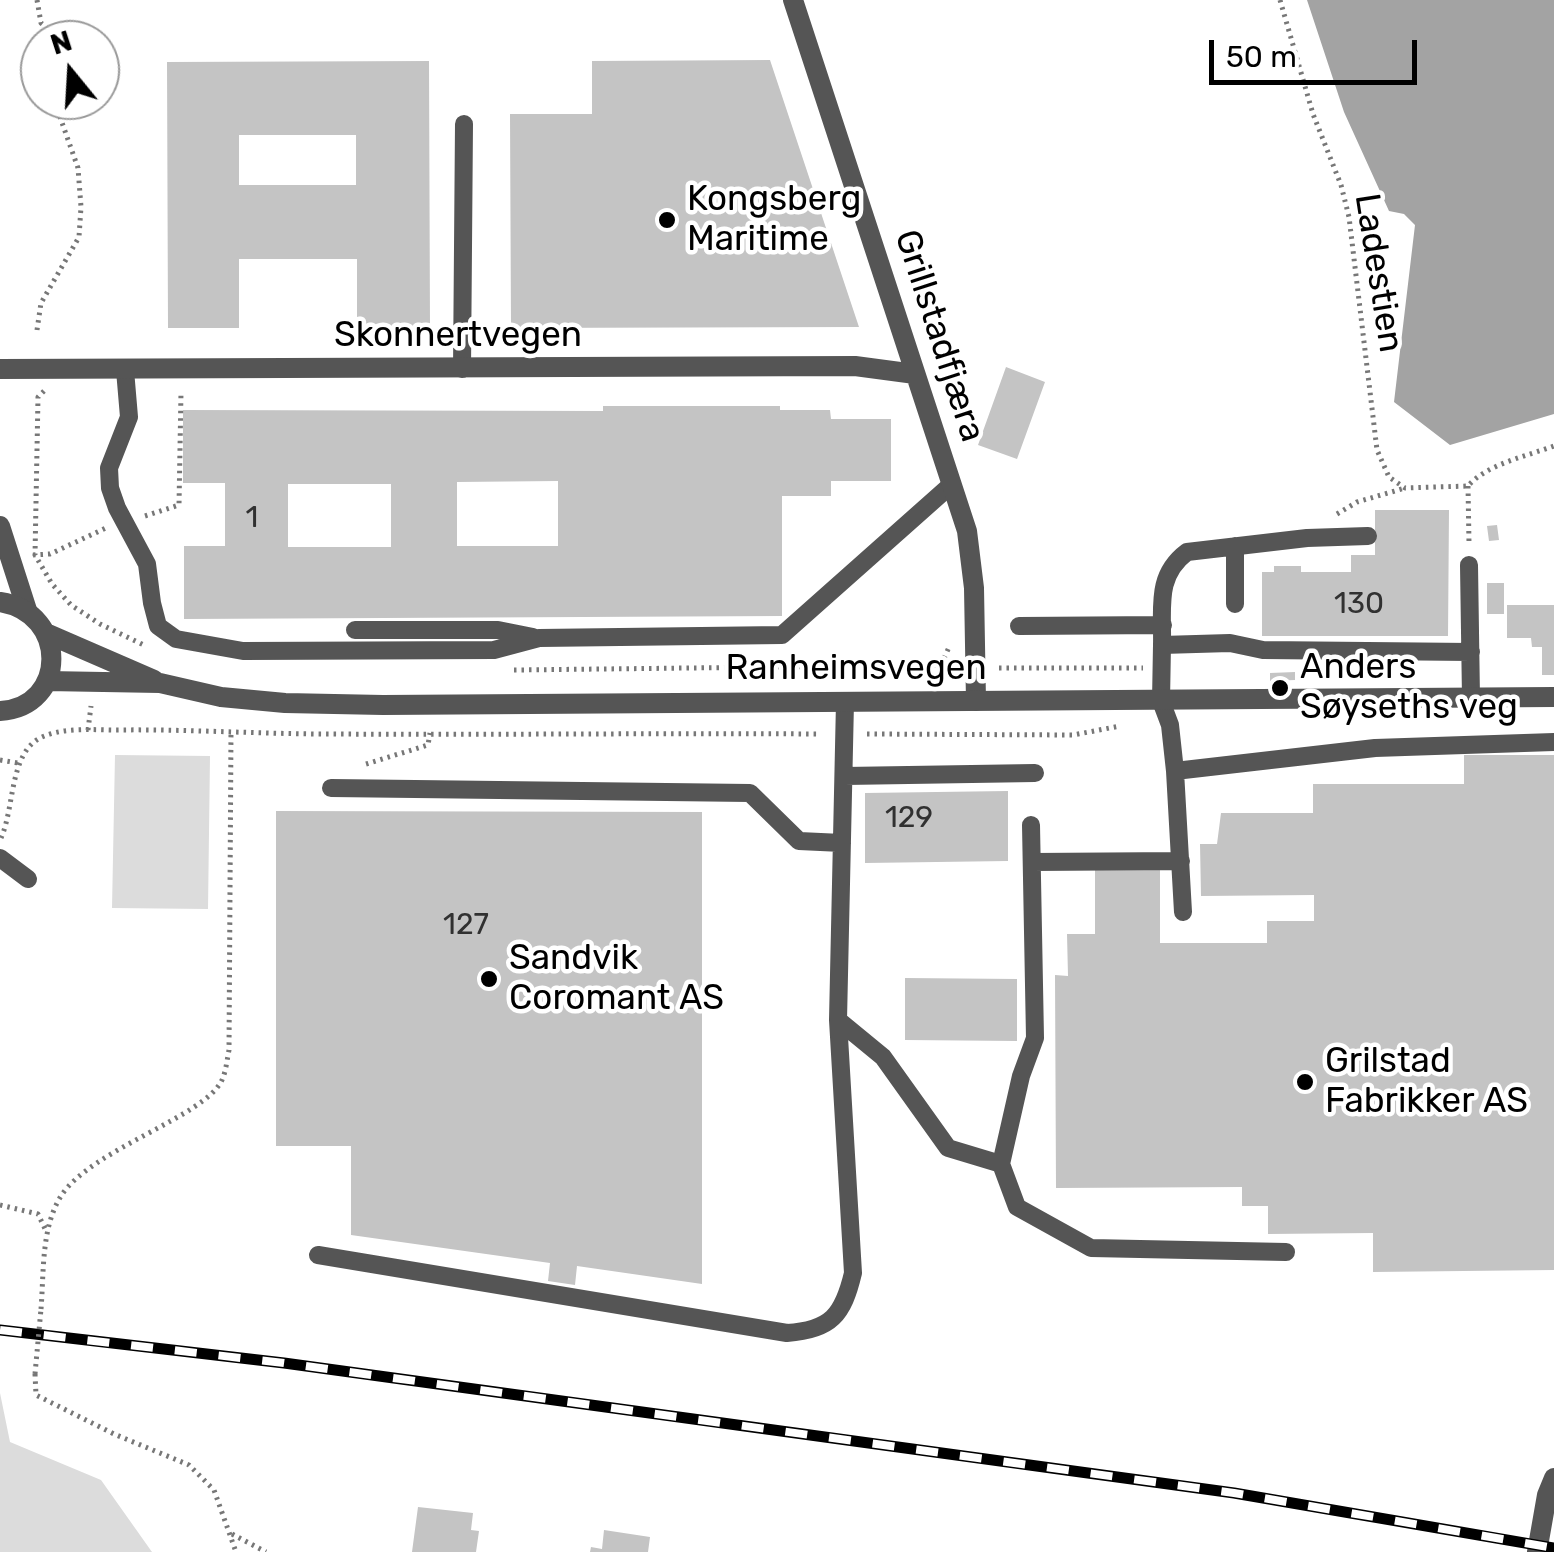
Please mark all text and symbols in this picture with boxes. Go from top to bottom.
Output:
north arrow [20,20,120,120]
scale bar [1214,20,1422,82]
text: N [47,24,76,62]
text: 50 m [1226,39,1297,75]
place label: Kongsberg Maritime [687,179,861,261]
street label: Ladestien [1345,191,1411,355]
marker: Kongsberg Maritime [656,209,678,231]
street label: Grillstadfjæra [885,225,993,447]
street label: Skonnertvegen [334,315,582,357]
house number: 1 [246,500,258,536]
house number: 130 [1334,586,1384,622]
place label: Anders Søyseths veg [1300,647,1518,729]
street label: Ranheimsvegen [725,648,987,690]
marker: Anders Søyseths veg [1269,677,1291,699]
house number: 129 [885,800,933,836]
house number: 127 [443,907,489,943]
place label: Sandvik Coromant AS [509,938,724,1020]
marker: Sandvik Coromant AS [478,968,500,990]
place label: Grilstad Fabrikker AS [1325,1041,1528,1123]
marker: Grilstad Fabrikker AS [1294,1071,1316,1093]

